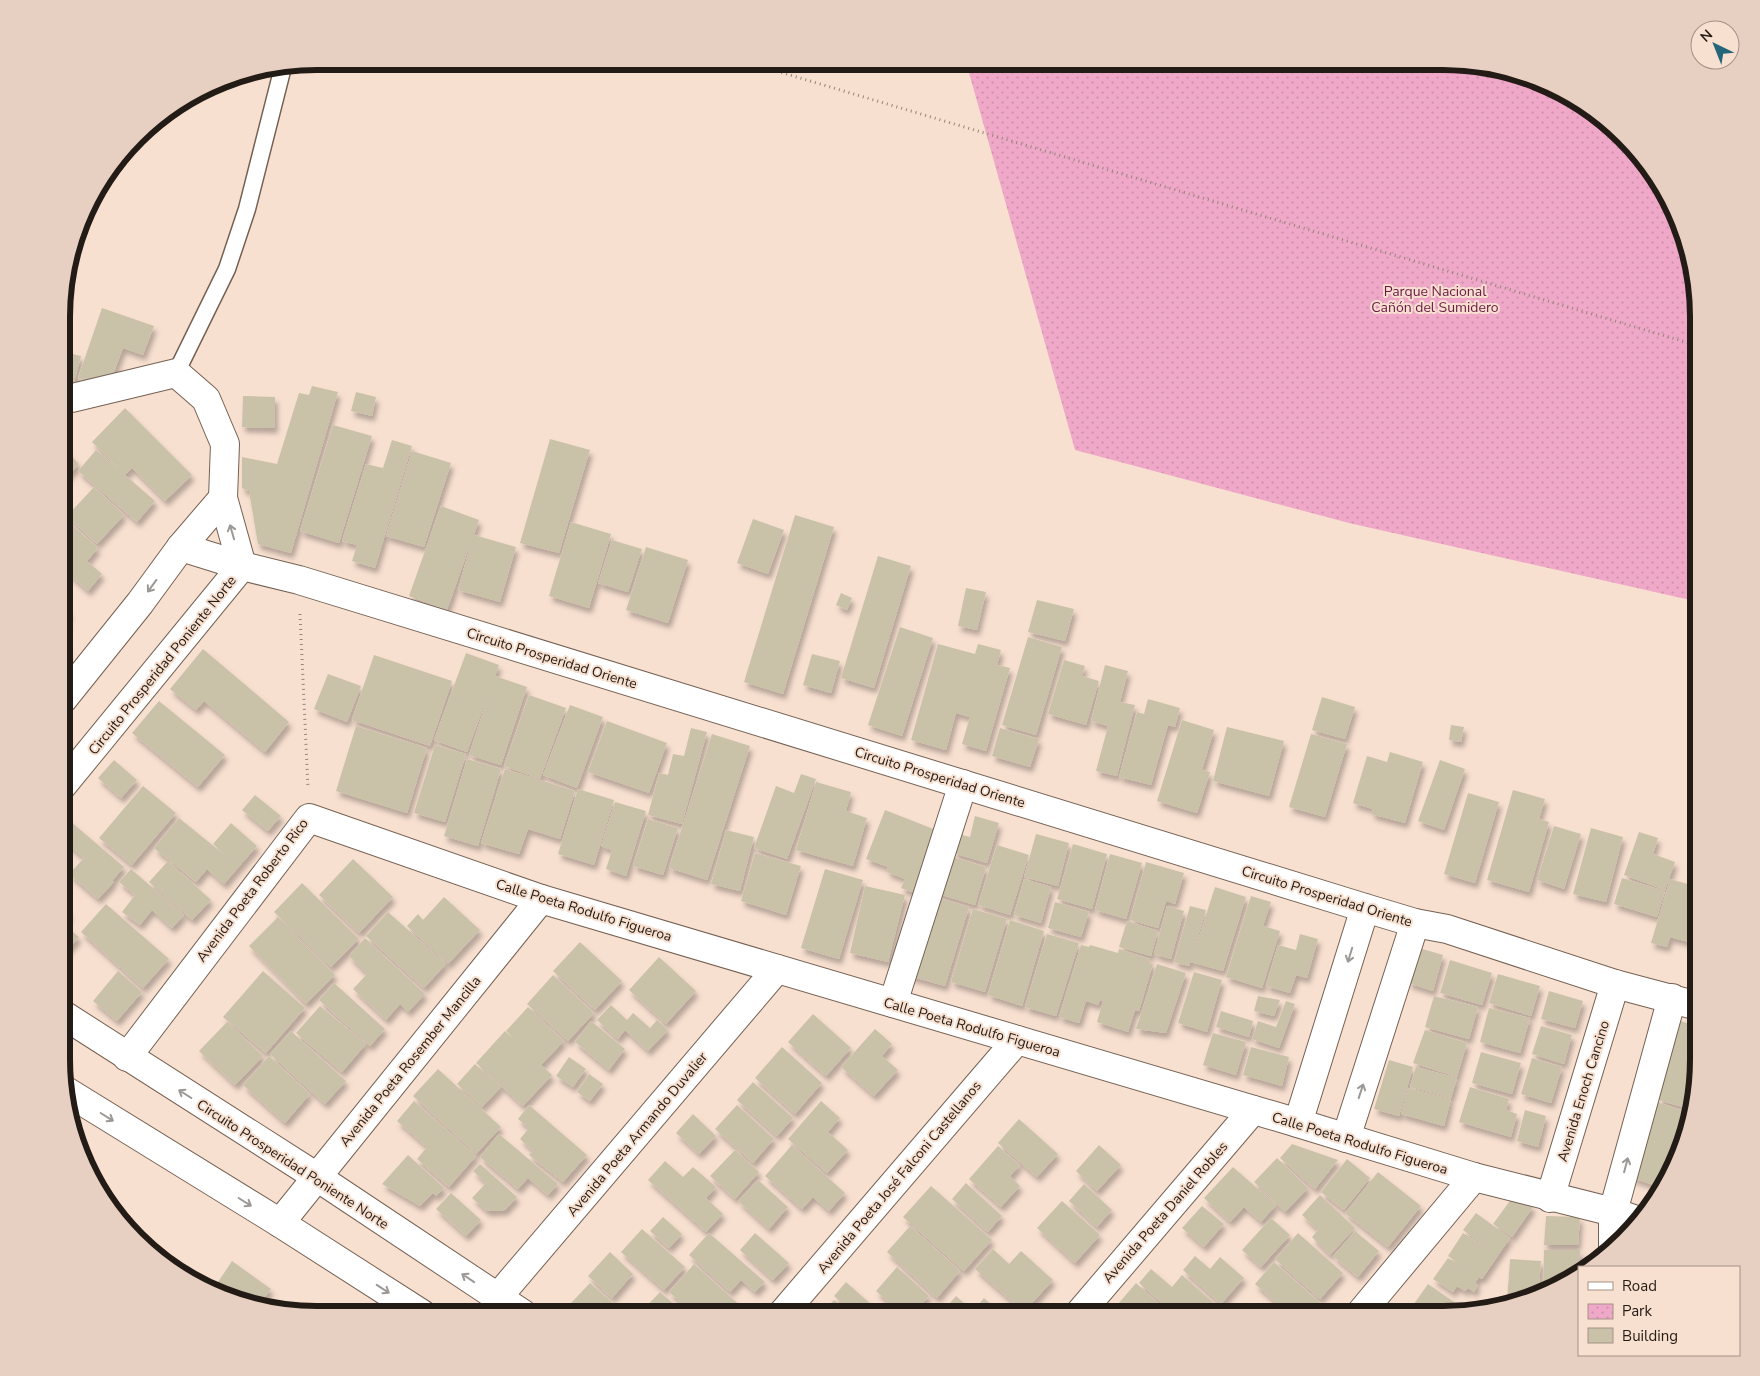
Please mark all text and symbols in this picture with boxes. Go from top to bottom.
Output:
north arrow [1690,20,1740,70]
text: N [1696,25,1717,46]
park label: Parque Nacional Cañón del Sumidero [1371,282,1499,317]
one-way arrow [227,524,237,540]
street label: Circuito Prosperidad Poniente Norte [84,572,241,759]
one-way arrow [147,579,157,593]
street label: Circuito Prosperidad Oriente [464,623,639,694]
street label: Circuito Prosperidad Oriente [852,742,1027,813]
street label: Avenida Poeta Roberto Rico [192,814,313,966]
street label: Circuito Prosperidad Oriente [1239,861,1414,932]
street label: Calle Poeta Rodulfo Figueroa [494,875,674,946]
one-way arrow [1345,947,1355,963]
street label: Avenida Poeta Rosember Mancilla [335,972,485,1151]
street label: Calle Poeta Rodulfo Figueroa [881,993,1062,1062]
street label: Avenida Enoch Cancino [1553,1018,1614,1164]
street label: Avenida Poeta Armando Duvalier [563,1048,712,1221]
street label: Avenida Poeta José Falconi Castellanos [813,1077,986,1278]
one-way arrow [1356,1084,1366,1100]
one-way arrow [178,1089,192,1099]
street label: Circuito Prosperidad Poniente Norte [193,1095,392,1234]
street label: Calle Poeta Rodulfo Figueroa [1270,1108,1450,1179]
one-way arrow [99,1112,113,1122]
street label: Avenida Poeta Daniel Robles [1098,1137,1232,1287]
one-way arrow [1621,1158,1631,1174]
one-way arrow [238,1197,252,1207]
legend [1578,1266,1740,1356]
one-way arrow [461,1273,475,1283]
text: Road [1622,1276,1657,1296]
one-way arrow [375,1284,389,1294]
text: Park [1622,1301,1652,1321]
text: Building [1622,1326,1678,1346]

